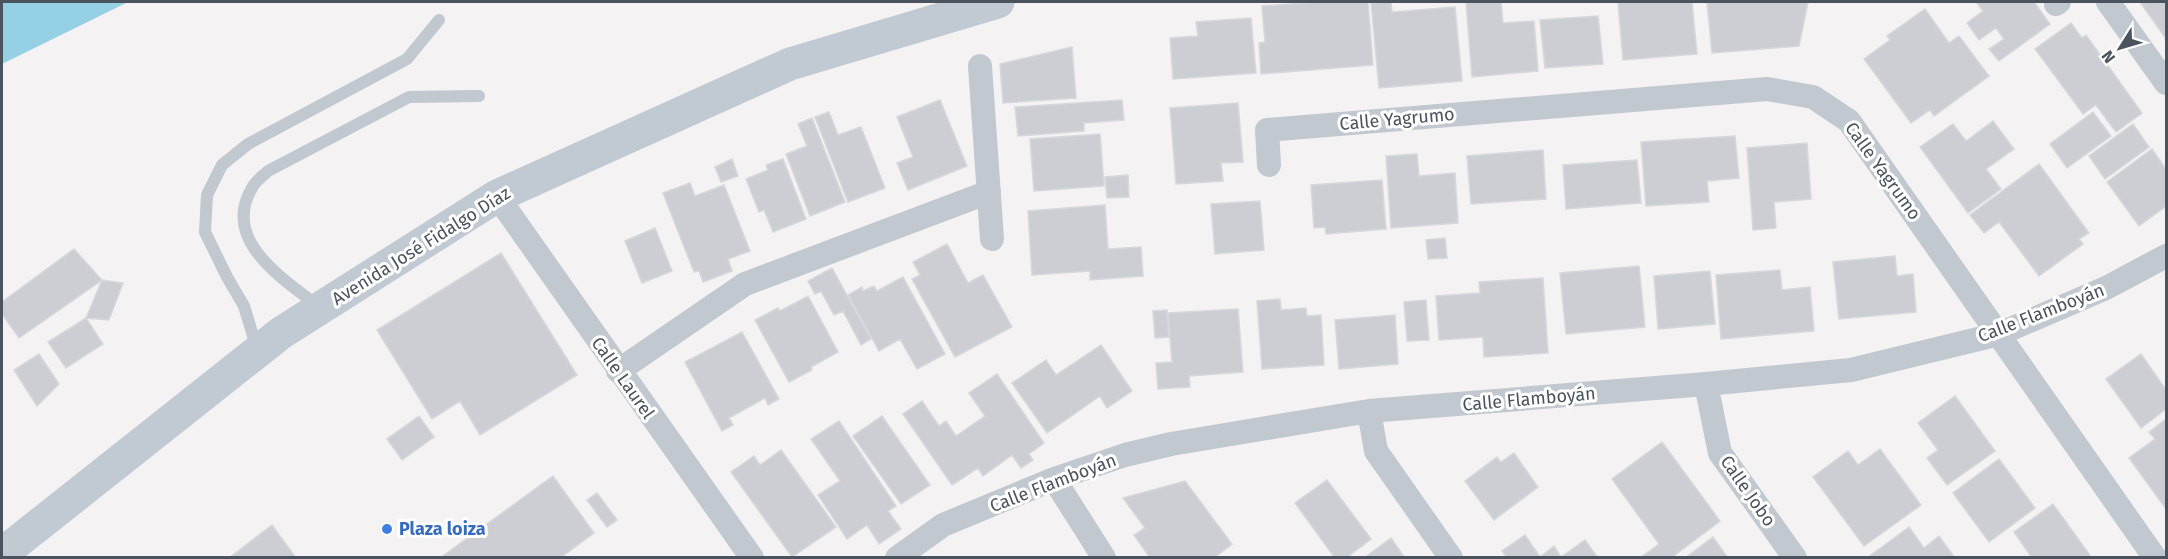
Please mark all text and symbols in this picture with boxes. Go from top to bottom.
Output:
north arrow [2090,18,2150,78]
text: N [2098,47,2119,67]
street label: Calle Yagrumo [1339,103,1455,135]
street label: Calle Yagrumo [1840,118,1926,224]
street label: Avenida José Fidalgo Díaz [328,182,514,310]
street label: Calle Flamboyán [1975,279,2107,347]
street label: Calle Laurel [587,333,659,423]
street label: Calle Flamboyán [1461,382,1597,416]
street label: Calle Flamboyán [987,449,1119,517]
street label: Calle Jobo [1716,451,1780,531]
place label: Plaza loiza [399,518,486,540]
marker: Plaza loiza [380,522,394,536]

